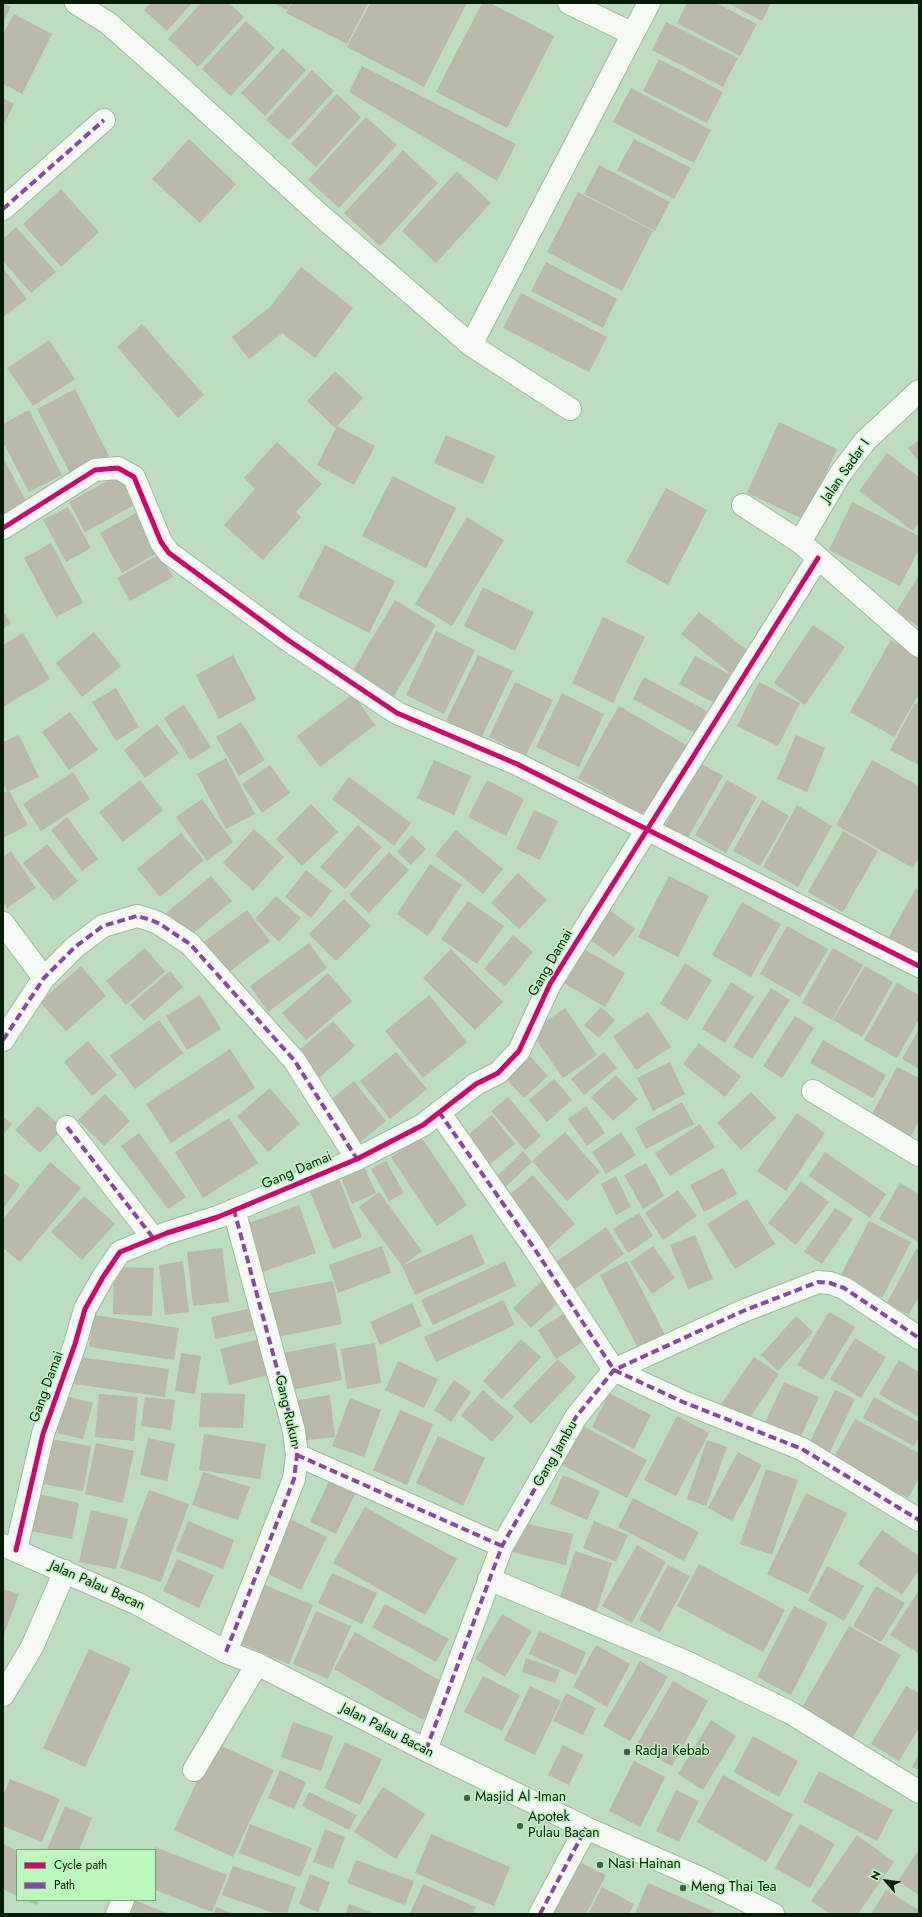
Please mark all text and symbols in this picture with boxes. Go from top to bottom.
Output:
street label: Jalan Sadar I [818,436,874,506]
street label: Gang Damai [525,926,577,1000]
street label: Gang Damai [259,1149,335,1193]
street label: Gang Damai [26,1349,68,1425]
street label: Gang Rukun [271,1374,303,1448]
street label: Gang Jambu [530,1418,582,1490]
street label: Jalan Palau Bacan [47,1557,147,1615]
street label: Jalan Palau Bacan [338,1700,436,1762]
place label: Radja Kebab [635,1744,709,1760]
marker: Radja Kebab [622,1747,632,1757]
place label: Masjid Al -Iman [475,1790,566,1806]
marker: Masjid Al -Iman [462,1793,472,1803]
place label: Apotek Pulau Bacan [528,1810,600,1842]
marker: Apotek Pulau Bacan [515,1821,525,1831]
legend [16,1849,156,1901]
text: Cycle path [54,1856,107,1874]
place label: Nasi Hainan [608,1857,681,1873]
marker: Nasi Hainan [595,1860,605,1870]
north arrow [866,1861,906,1901]
text: N [866,1868,885,1883]
text: Path [54,1876,75,1894]
place label: Meng Thai Tea [691,1880,777,1896]
marker: Meng Thai Tea [678,1883,688,1893]

